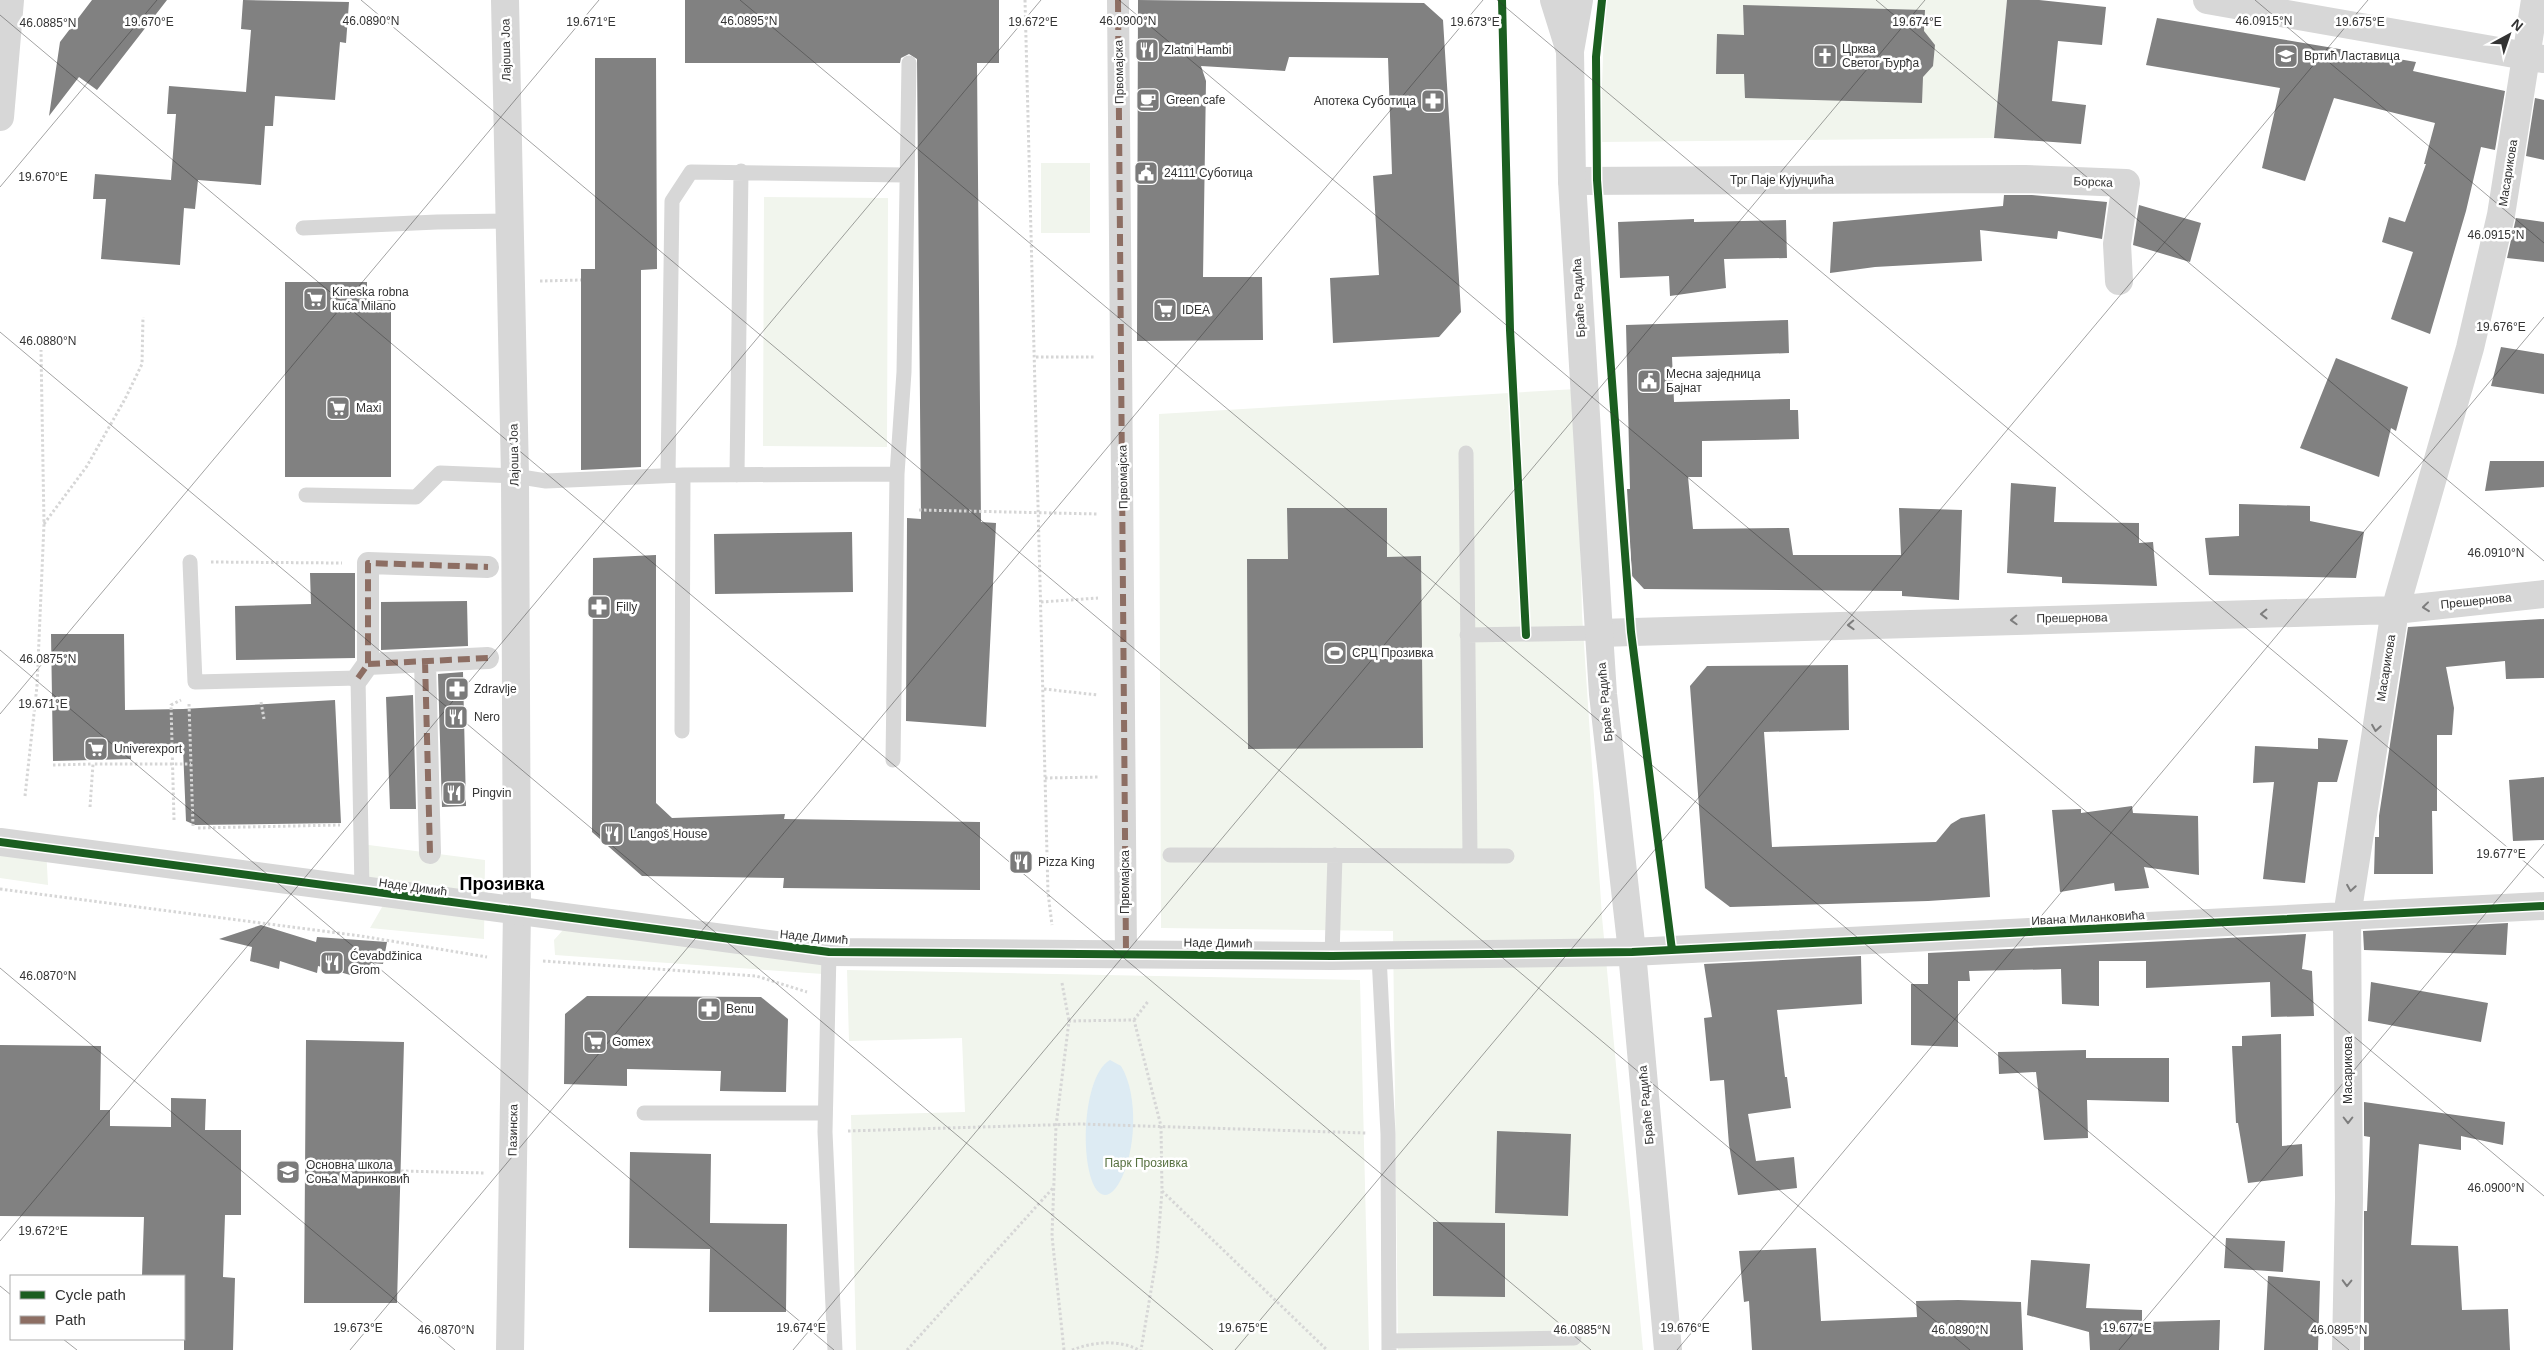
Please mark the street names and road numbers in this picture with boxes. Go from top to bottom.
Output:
street label: Лајоша Јоа [498,18,514,82]
street label: Првомајска [1111,40,1127,104]
street label: Масарикова [2496,138,2520,208]
street label: Трг Паје Кујунџића [1730,173,1834,187]
street label: Борска [2073,174,2113,190]
street label: Браће Радића [1570,258,1588,338]
street label: Лајоша Јоа [506,423,522,487]
street label: Првомајска [1115,445,1131,509]
street label: Прешернова [2440,590,2512,612]
street label: Прешернова [2036,610,2108,626]
street label: Масарикова [2374,633,2398,703]
street label: Браће Радића [1595,662,1615,742]
street label: Првомајска [1118,850,1132,914]
street label: Наде Димић [378,875,448,899]
street label: Ивана Миланковића [2031,908,2145,928]
street label: Наде Димић [779,927,849,947]
street label: Наде Димић [1183,935,1253,951]
street label: Масарикова [2341,1036,2355,1104]
street label: Браће Радића [1636,1065,1656,1145]
street label: Пазинска [506,1103,520,1156]

